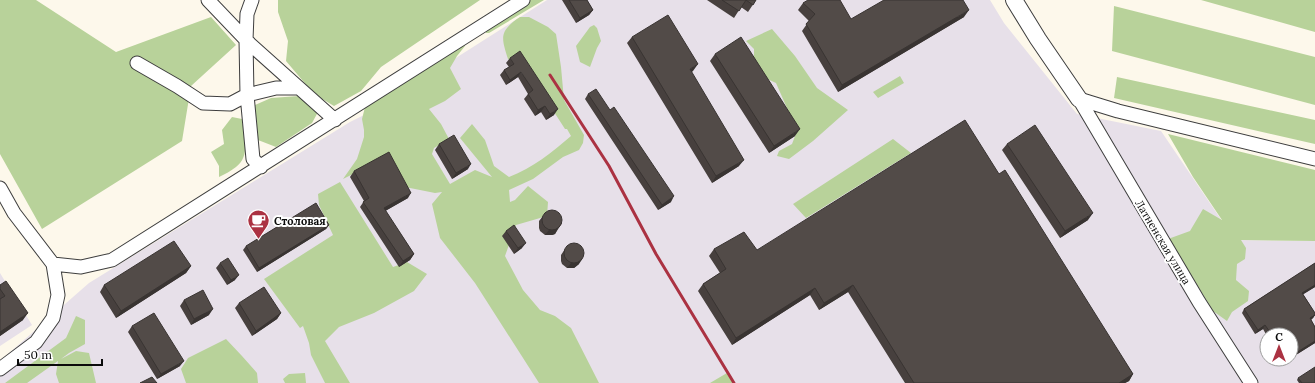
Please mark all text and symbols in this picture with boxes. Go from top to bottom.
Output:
street label: Латненская улица [1132,197,1194,287]
cafe icon: Столовая [246,208,272,241]
place label: Столовая [274,214,326,228]
north arrow [1259,327,1299,367]
text: С [1275,330,1283,344]
scale bar [18,341,102,367]
text: 50 m [24,347,52,362]

